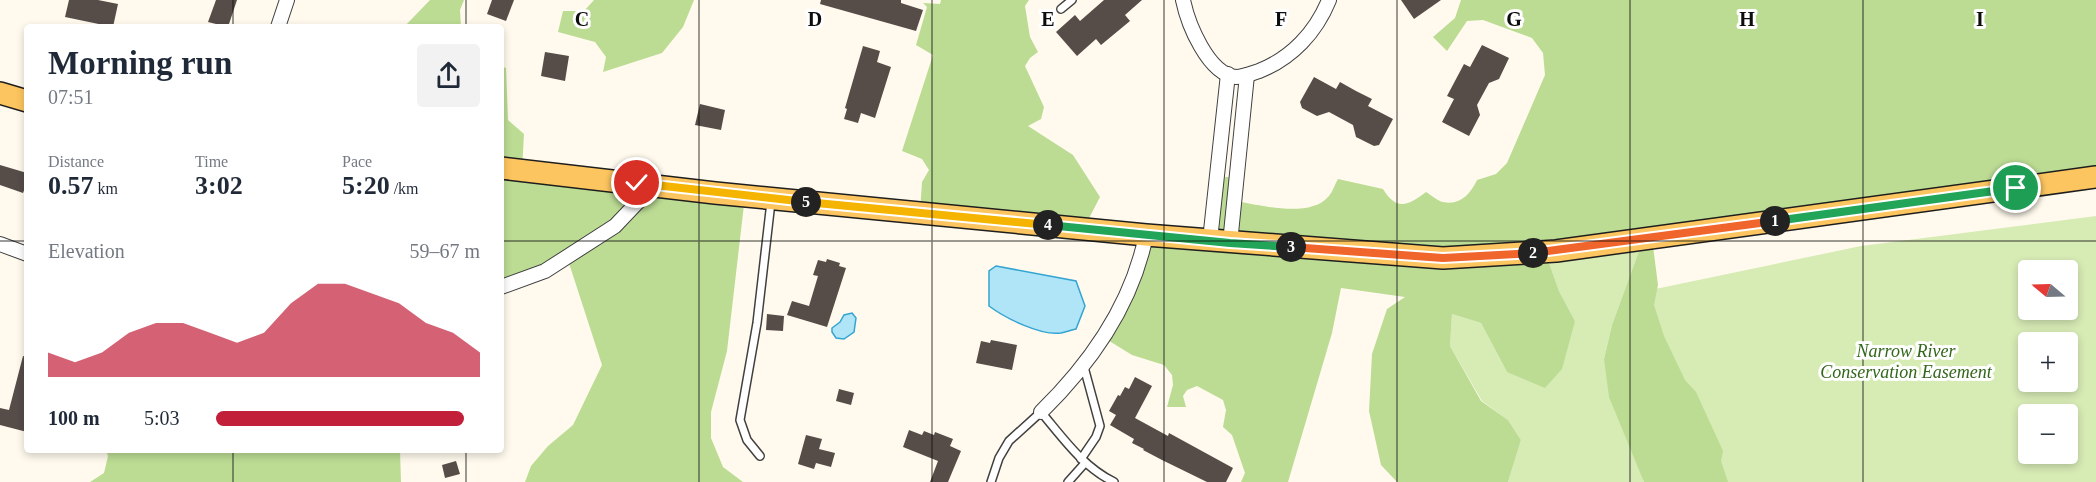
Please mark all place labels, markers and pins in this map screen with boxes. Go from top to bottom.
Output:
pin [611,157,662,208]
pin [1990,162,2041,213]
pin: 5 [791,187,821,217]
pin: 1 [1760,206,1790,236]
pin: 4 [1033,210,1063,240]
pin: 3 [1276,232,1306,262]
pin: 2 [1518,238,1548,268]

